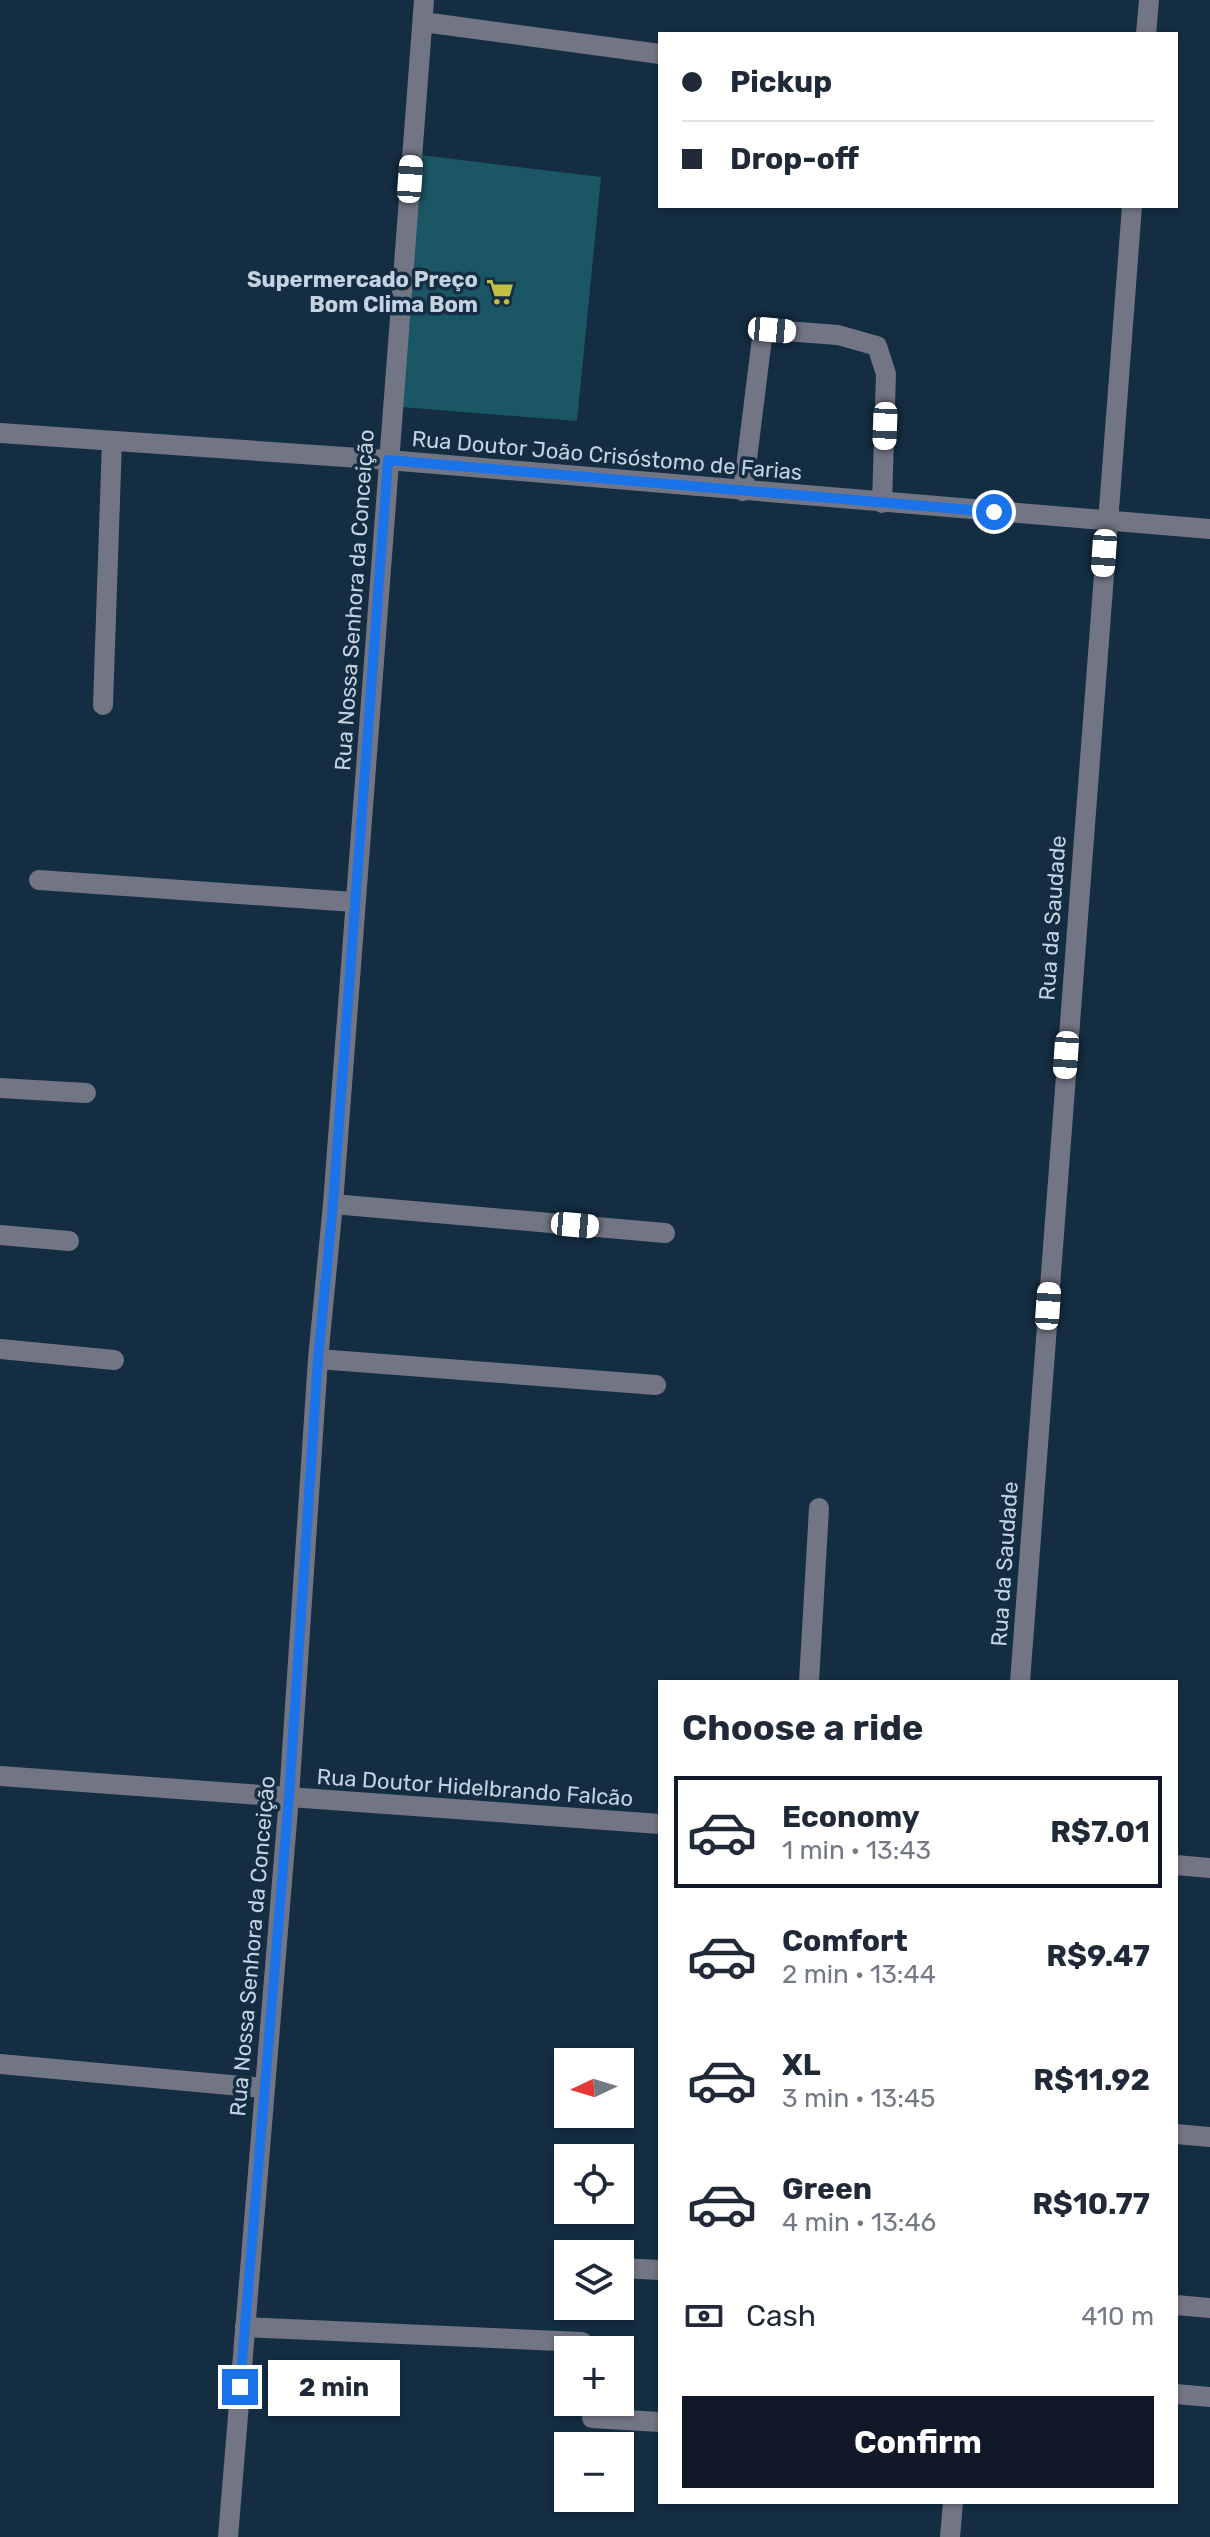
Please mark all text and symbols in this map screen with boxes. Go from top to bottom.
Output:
text: Pickup [730,64,832,100]
text: Drop-off [730,141,859,177]
car [396,154,424,204]
place label: Supermercado Preço Bom Clima Bom [247,266,478,318]
supermarket icon: Supermercado Preço Bom Clima Bom [485,277,515,307]
car [747,316,797,344]
car [872,402,898,450]
street label: Rua Doutor João Crisóstomo de Farias [411,425,803,486]
street label: Rua Nossa Senhora da Conceição [329,428,380,772]
route start [976,494,1012,530]
car [1090,528,1118,578]
street label: Rua da Saudade [1033,835,1072,1002]
car [1052,1030,1080,1080]
car [550,1211,600,1239]
car [1034,1281,1062,1331]
street label: Rua da Saudade [985,1481,1024,1648]
text: Choose a ride [682,1706,923,1749]
street label: Rua Doutor Hidelbrando Falcão [316,1763,634,1812]
street label: Rua Nossa Senhora da Conceição [224,1774,281,2118]
icon: car [686,1796,758,1868]
text: Economy [782,1799,920,1835]
text: R$7.01 [1050,1814,1150,1850]
text: 1 min · 13:43 [782,1835,931,1866]
icon: car [686,1920,758,1992]
text: Comfort [782,1923,908,1959]
text: R$9.47 [1046,1938,1150,1974]
text: 2 min · 13:44 [782,1959,936,1990]
icon: car [686,2044,758,2116]
text: XL [782,2047,821,2083]
north arrow [554,2048,634,2128]
map controls [554,2048,634,2512]
text: R$11.92 [1033,2062,1150,2098]
text: 3 min · 13:45 [782,2083,935,2114]
button: locate [554,2144,634,2224]
icon: car [686,2168,758,2240]
text: Green [782,2171,872,2207]
text: R$10.77 [1032,2186,1150,2222]
text: 4 min · 13:46 [782,2207,936,2238]
button: layers [554,2240,634,2320]
icon: cash [682,2294,726,2338]
text: Cash [746,2298,816,2334]
text: 410 m [1081,2301,1154,2332]
button: + [554,2336,634,2416]
callout: 2 min [268,2359,400,2415]
route end [222,2369,258,2405]
text: 2 min [299,2372,369,2403]
button: Confirm [682,2396,1154,2488]
button: − [554,2432,634,2512]

